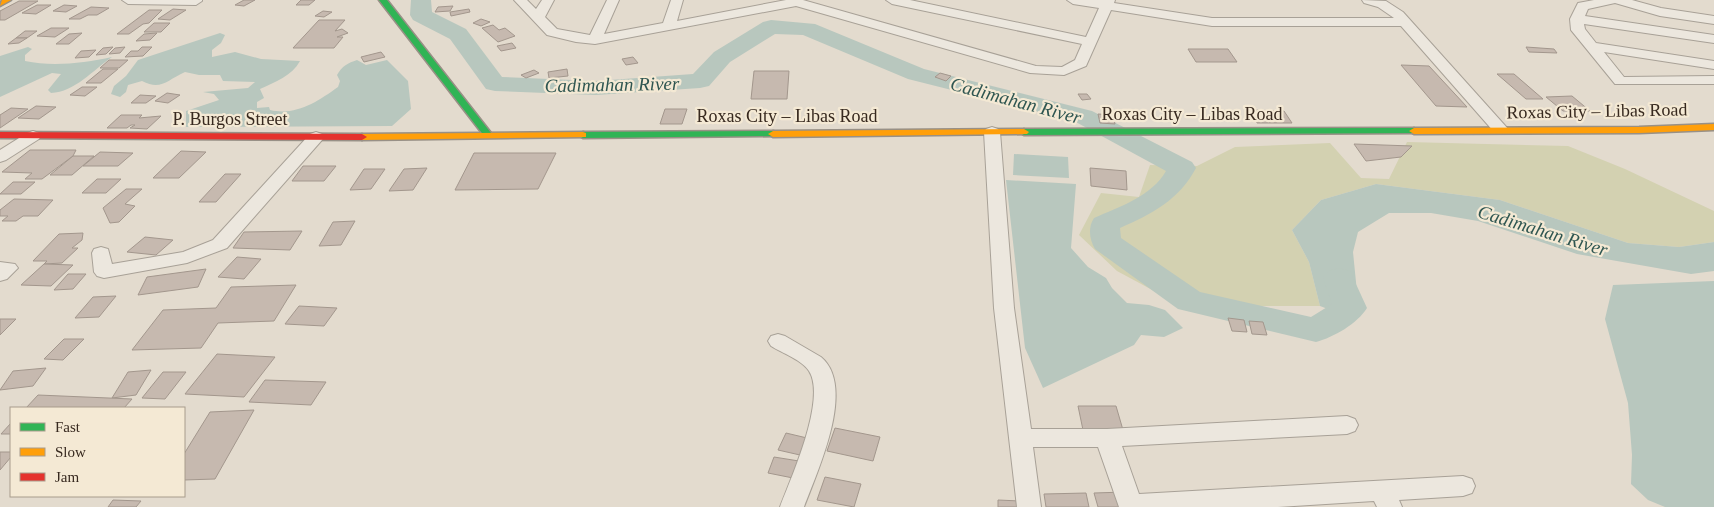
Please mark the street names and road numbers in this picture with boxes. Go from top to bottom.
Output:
street label: Roxas City – Libas Road [1506,99,1688,123]
street label: Roxas City – Libas Road [1102,104,1283,124]
street label: Roxas City – Libas Road [697,106,878,126]
street label: P. Burgos Street [172,109,288,129]

